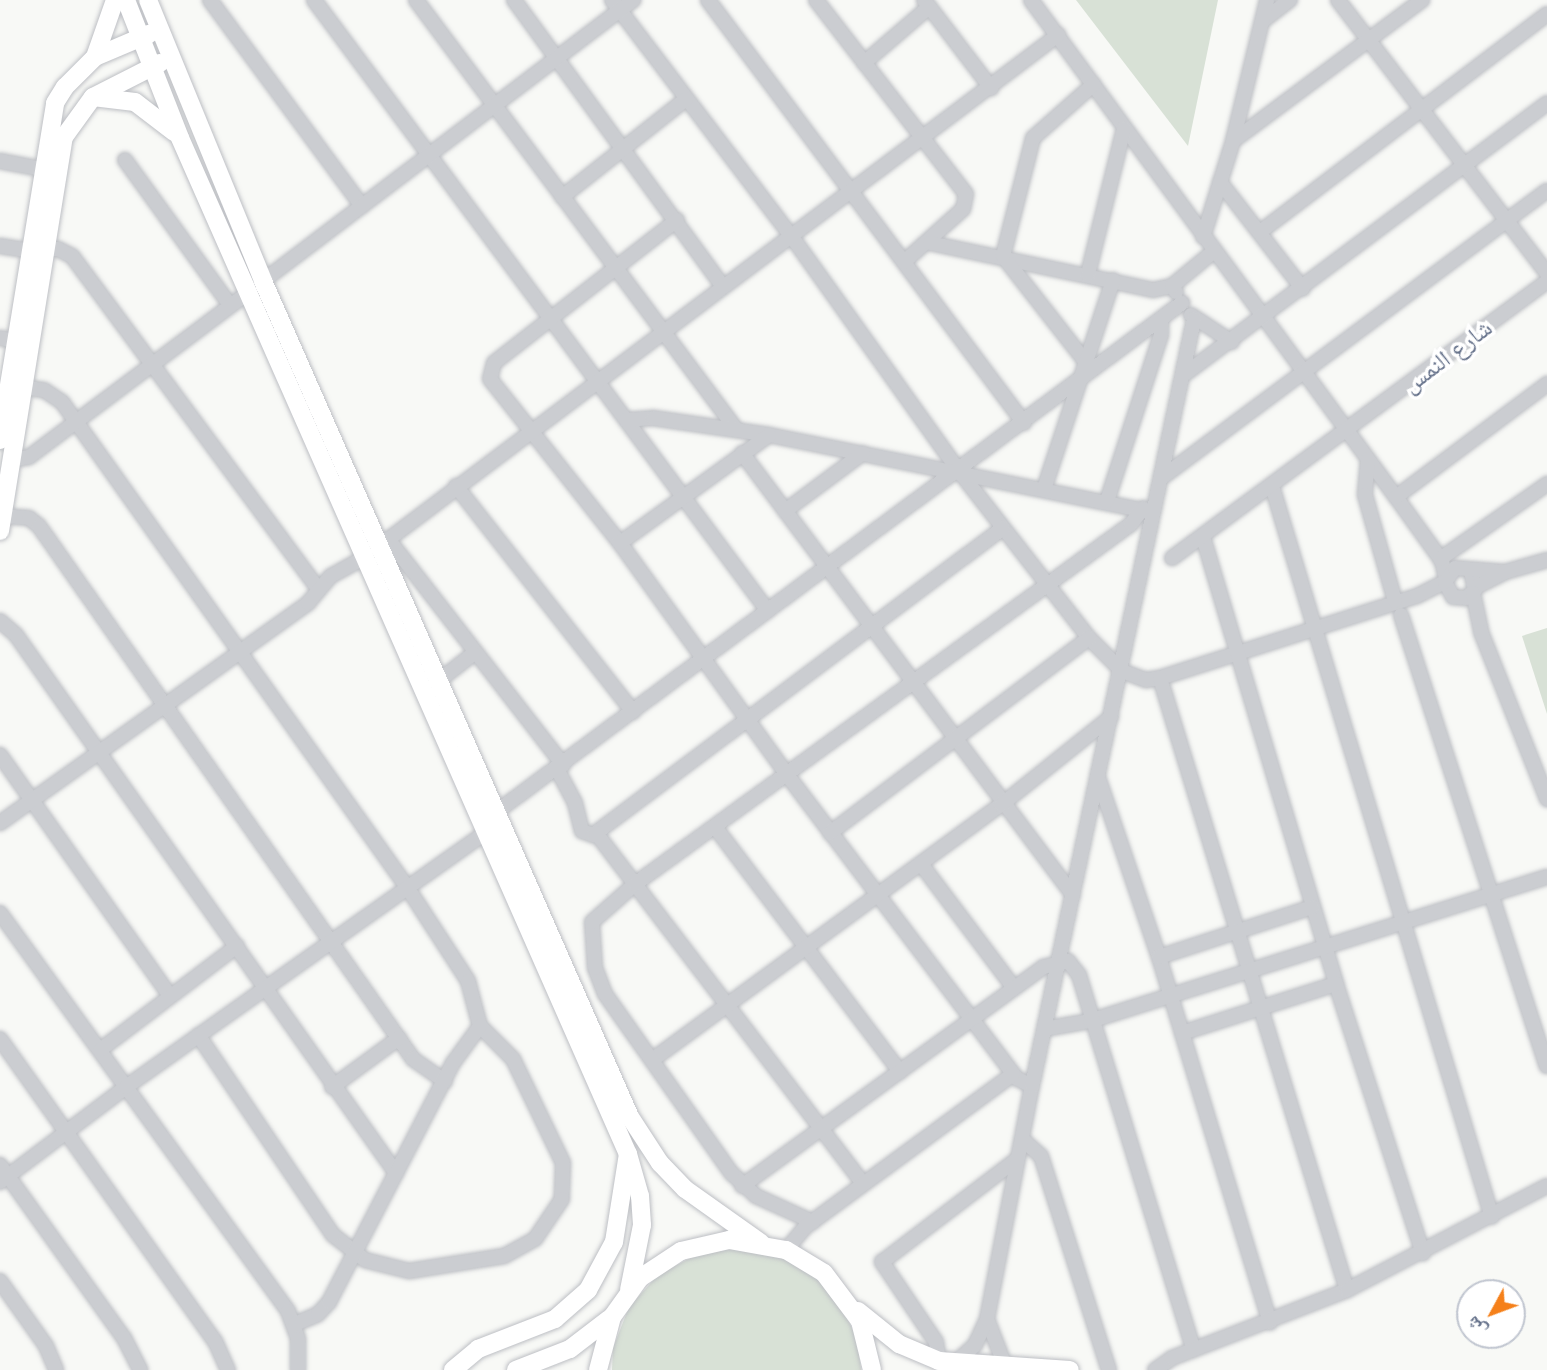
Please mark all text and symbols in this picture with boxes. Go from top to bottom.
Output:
street label: شارع النمس [1397,313,1497,399]
north arrow [1456,1279,1526,1349]
text: ش [1462,1312,1491,1341]

